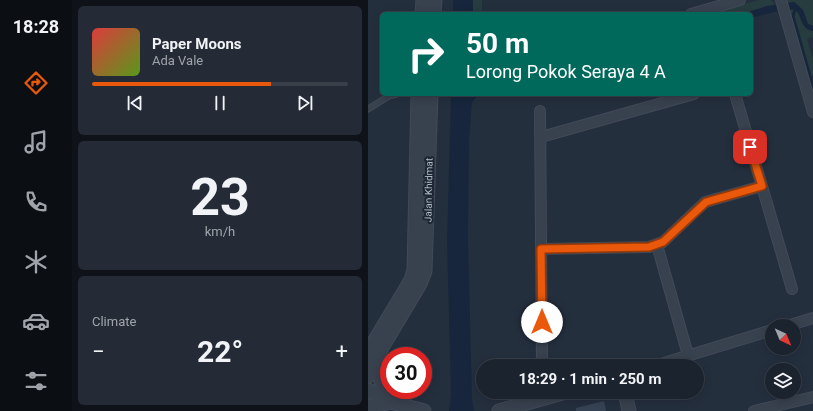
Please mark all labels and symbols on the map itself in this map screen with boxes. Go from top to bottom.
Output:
pin [733,130,767,164]
street label: Jalan Khidmat [422,158,435,222]
position arrow [521,301,563,343]
north arrow [765,319,801,355]
speed limit sign: 30 [380,347,432,399]

